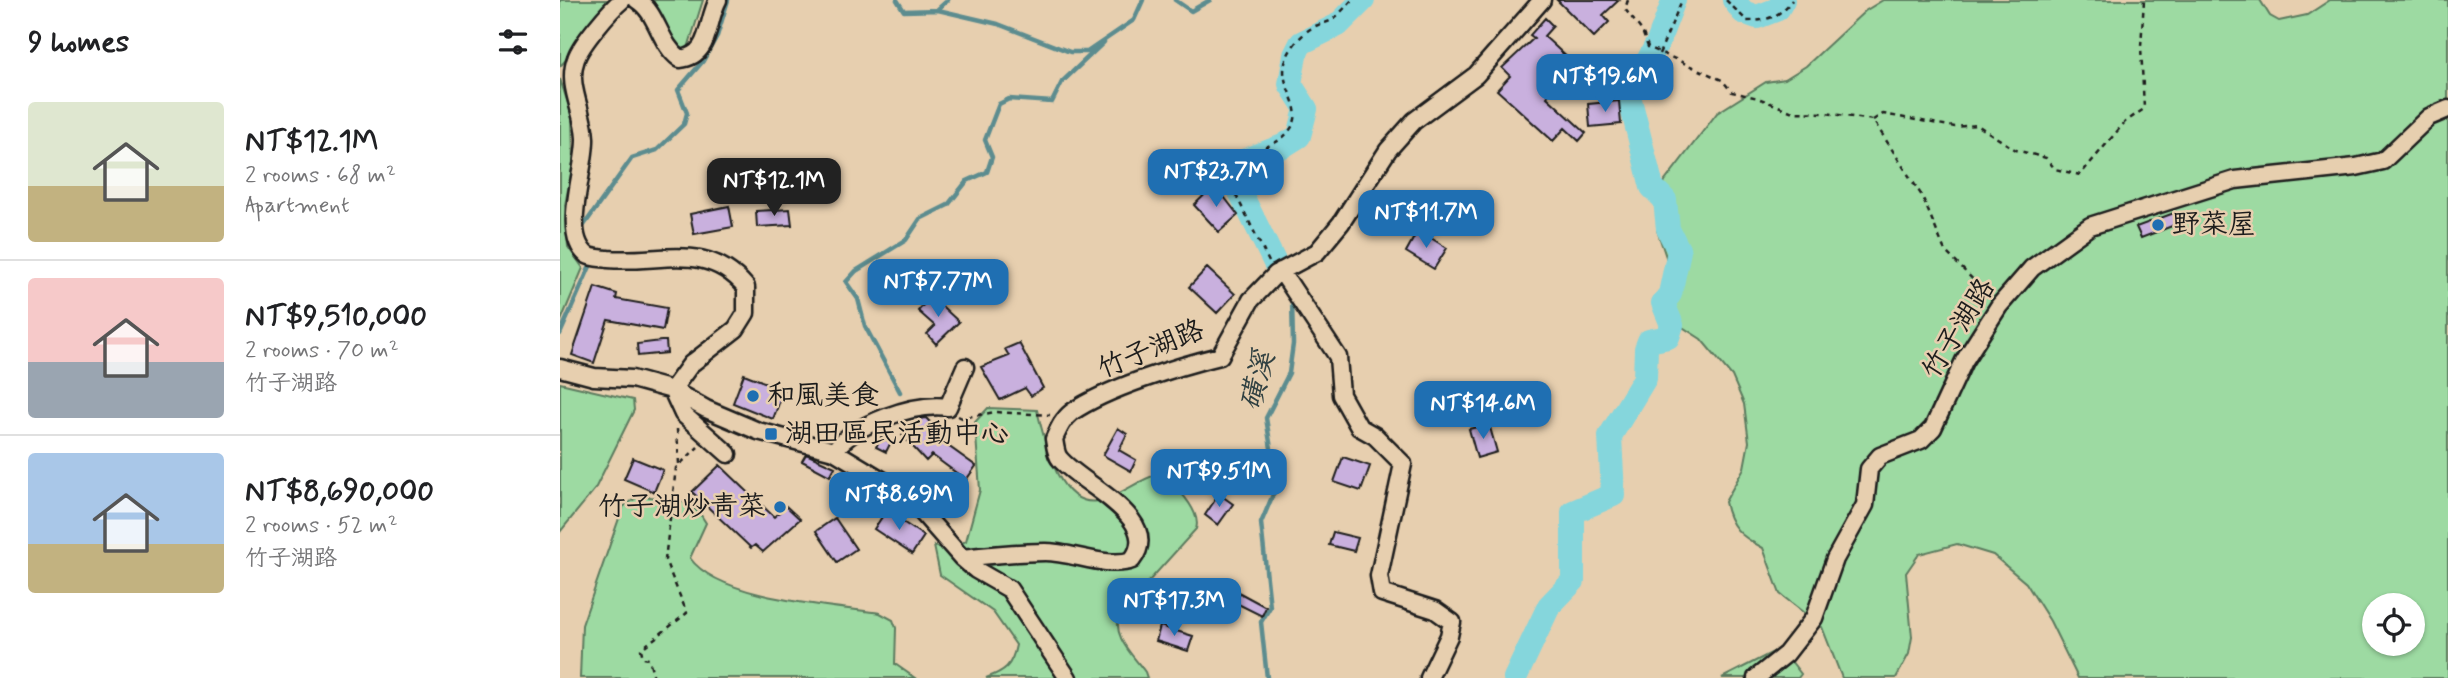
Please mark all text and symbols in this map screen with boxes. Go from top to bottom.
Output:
text: 9 homes [28,23,129,62]
icon: filters [494,23,532,61]
pin: NT$19.6M [1533,54,1677,114]
text: NT$19.6M [1552,62,1658,92]
text: NT$12.1M [245,122,378,161]
icon: home [84,130,168,214]
pin: NT$23.7M [1144,150,1288,209]
text: NT$23.7M [1164,157,1268,187]
pin: NT$12.1M [702,158,846,218]
text: 2 rooms · 68 m² [245,161,396,191]
text: NT$12.1M [723,166,825,196]
pin: NT$11.7M [1354,190,1498,250]
text: Apartment [245,191,350,221]
text: NT$11.7M [1374,198,1478,228]
place label: 野菜屋 [2172,207,2256,244]
marker: 野菜屋 [2150,217,2166,233]
pin: NT$7.77M [866,260,1010,319]
text: NT$7.77M [884,267,992,297]
street label: 竹子湖路 [1914,272,2004,386]
text: NT$9,510,000 [245,297,427,336]
icon: home [84,306,168,390]
street label: 竹子湖路 [1092,312,1210,388]
text: 2 rooms · 70 m² [245,336,399,366]
water label: 磺溪 [1231,345,1285,415]
text: 竹子湖路 [245,369,337,399]
place label: 和風美食 [767,378,879,415]
pin: NT$14.6M [1411,382,1555,441]
marker: 和風美食 [745,388,761,404]
text: NT$14.6M [1430,389,1536,419]
place label: 湖田區民活動中心 [785,416,1009,453]
marker: 湖田區民活動中心 [763,426,779,442]
pin: NT$9.51M [1147,449,1291,509]
text: NT$9.51M [1167,457,1271,487]
text: NT$8,690,000 [245,472,434,511]
pin: NT$8.69M [827,472,971,532]
text: NT$8.69M [845,480,953,510]
icon: home [84,481,168,565]
place label: 竹子湖炒青菜 [598,489,766,526]
marker: 竹子湖炒青菜 [772,499,788,515]
text: 2 rooms · 52 m² [245,511,398,541]
text: 竹子湖路 [245,544,337,574]
pin: NT$17.3M [1102,578,1246,638]
text: NT$17.3M [1123,586,1225,616]
map controls [2362,593,2425,656]
button: locate [2362,593,2425,656]

